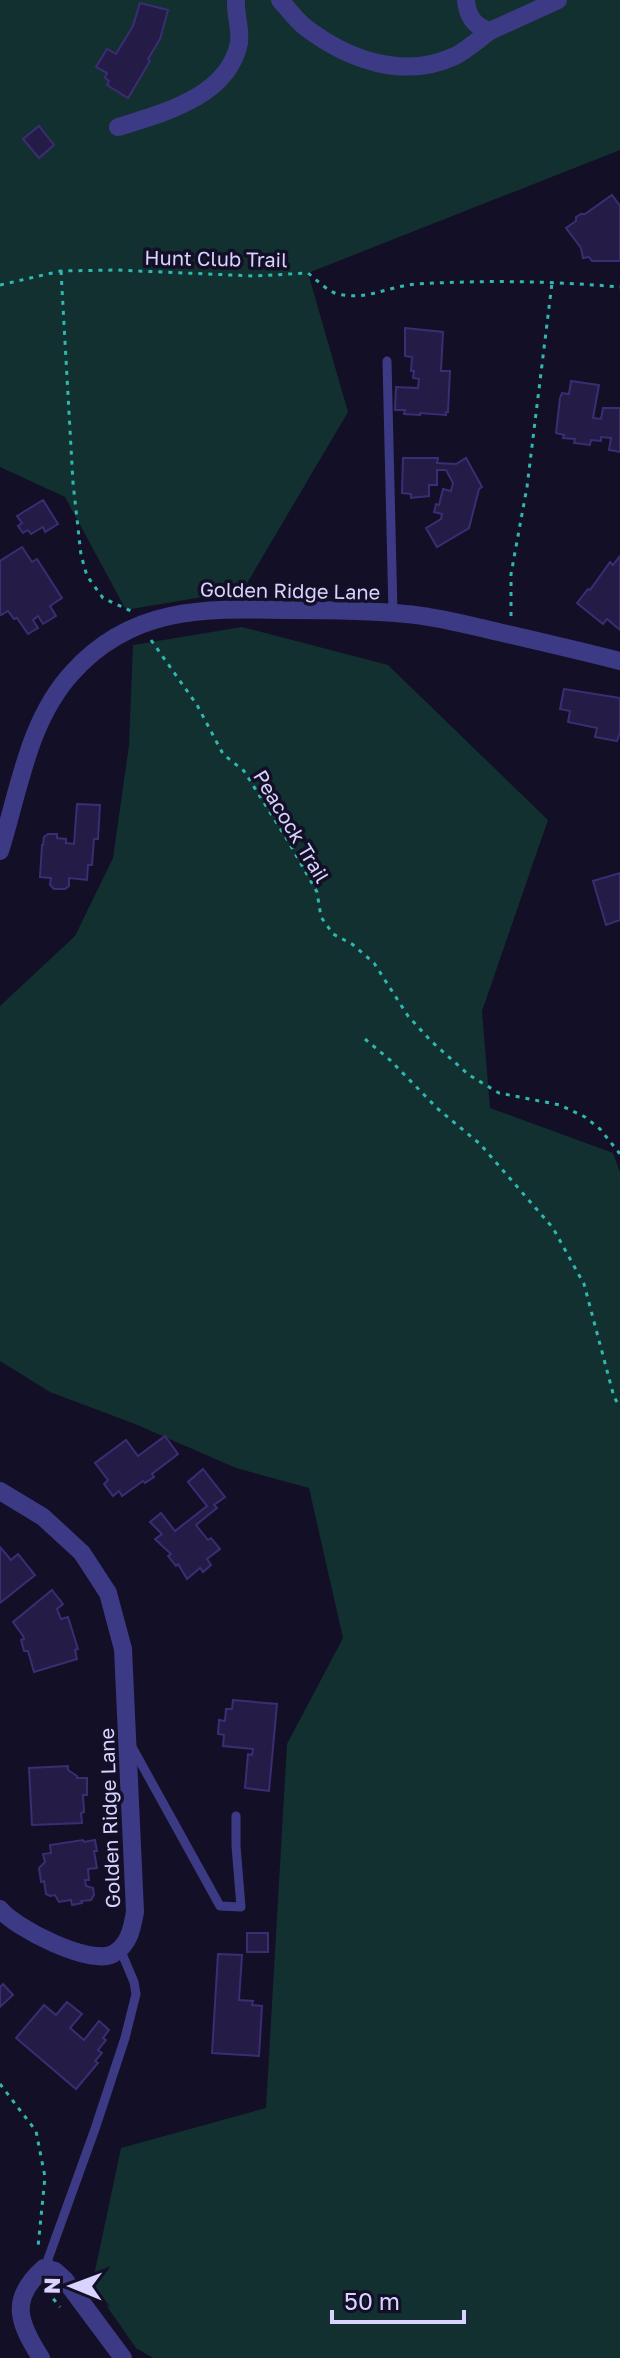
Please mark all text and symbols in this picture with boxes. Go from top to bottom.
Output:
street label: Hunt Club Trail [144,245,288,271]
street label: Golden Ridge Lane [200,576,380,604]
street label: Peacock Trail [249,765,335,887]
street label: Golden Ridge Lane [94,1727,124,1909]
north arrow [32,2246,112,2326]
scale bar [332,2274,464,2324]
text: N [38,2277,65,2294]
text: 50 m [344,2286,400,2315]

